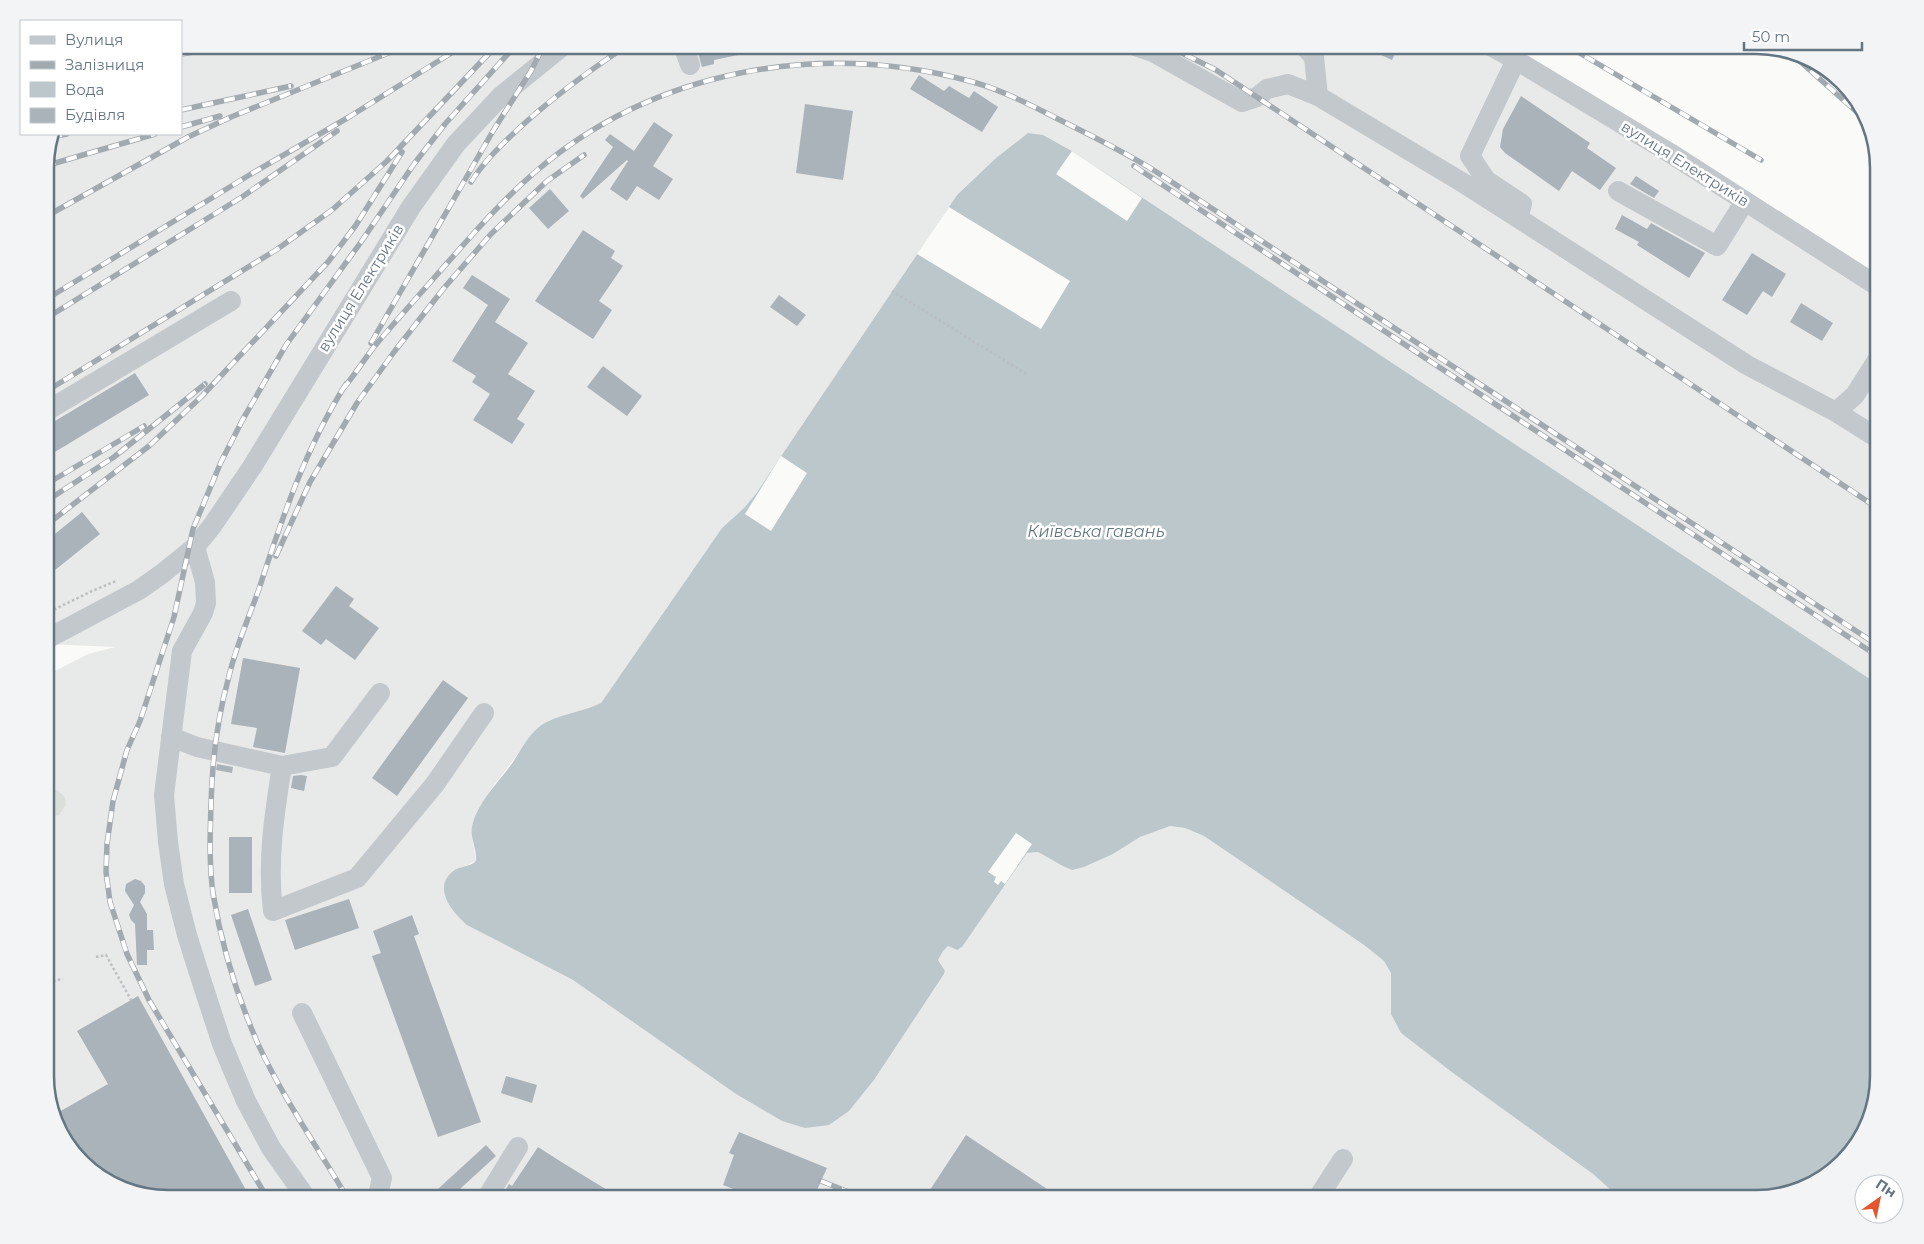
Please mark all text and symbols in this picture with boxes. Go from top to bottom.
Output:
legend [20,20,182,135]
scale bar [1744,20,1862,52]
text: 50 m [1752,27,1790,46]
text: Вулиця [65,30,123,49]
text: Залізниця [65,55,144,74]
text: Вода [65,80,104,99]
text: Будівля [65,105,125,124]
street label: вулиця Електриків [1618,117,1753,211]
street label: вулиця Електриків [314,220,408,355]
water label: Київська гавань [1027,522,1165,541]
north arrow [1854,1174,1904,1224]
text: Пн [1872,1175,1900,1201]

